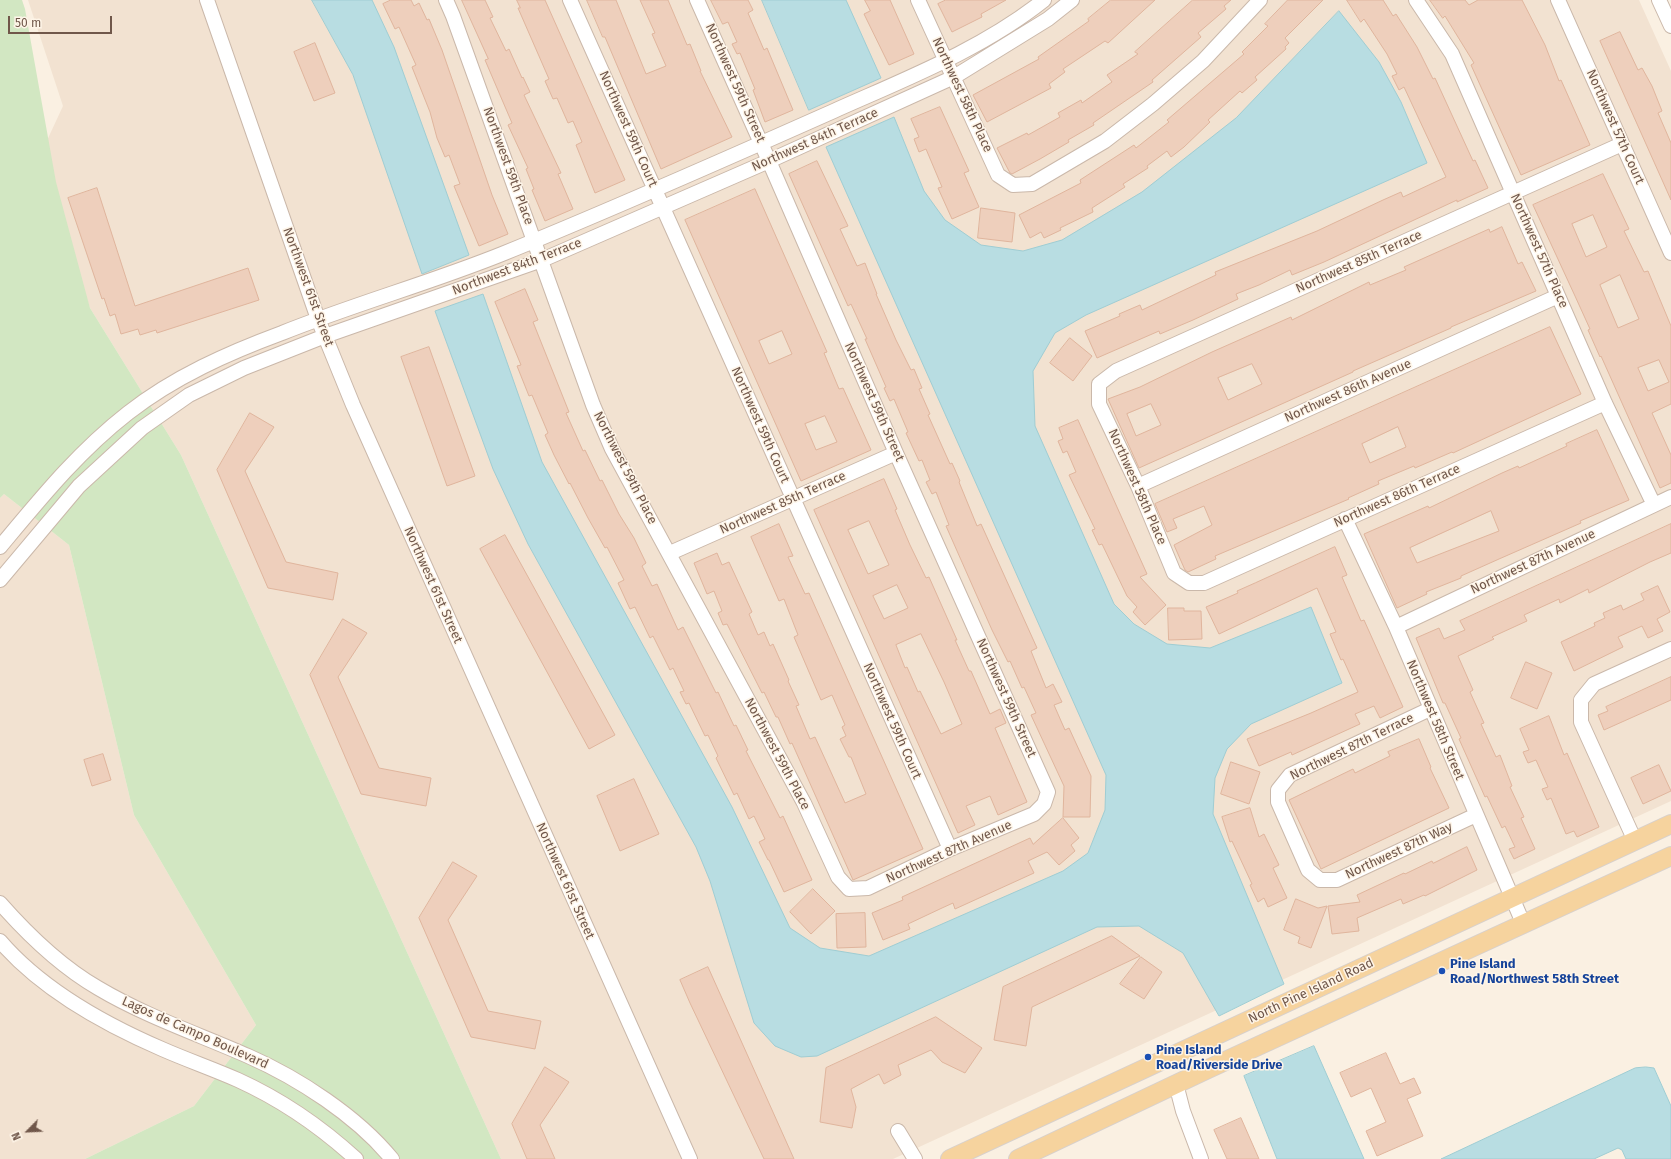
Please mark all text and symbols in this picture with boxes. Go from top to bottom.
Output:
scale bar [10,8,114,34]
text: 50 m [15,16,41,30]
street label: Northwest 59th Street [702,21,768,145]
street label: Northwest 58th Place [928,35,996,155]
street label: Northwest 57th Court [1583,67,1647,187]
street label: Northwest 59th Court [595,69,661,189]
street label: Northwest 59th Place [479,105,537,227]
street label: Northwest 84th Terrace [749,105,881,175]
street label: Northwest 57th Place [1507,191,1571,311]
street label: Northwest 61st Street [279,225,337,349]
street label: Northwest 85th Terrace [1293,227,1425,297]
street label: Northwest 84th Terrace [450,235,584,299]
street label: Northwest 59th Street [841,340,907,464]
street label: Northwest 86th Avenue [1282,356,1414,426]
street label: Northwest 59th Court [727,365,793,485]
street label: Northwest 59th Place [590,409,660,527]
street label: Northwest 58th Place [1104,427,1170,547]
street label: Northwest 86th Terrace [1331,461,1463,531]
street label: Northwest 85th Terrace [717,468,849,538]
street label: Northwest 61st Street [400,524,466,646]
street label: Northwest 87th Avenue [1468,526,1598,598]
street label: Northwest 59th Street [973,636,1039,760]
street label: Northwest 58th Street [1403,658,1467,782]
street label: Northwest 59th Court [859,661,925,781]
street label: Northwest 59th Place [741,695,813,813]
street label: Northwest 87th Terrace [1288,710,1416,784]
street label: Northwest 87th Avenue [884,817,1014,887]
street label: Northwest 87th Way [1343,819,1455,883]
street label: Northwest 61st Street [532,820,598,942]
street label: North Pine Island Road [1246,955,1376,1027]
place label: Pine Island Road/Northwest 58th Street [1450,956,1619,987]
marker: Pine Island Road/Northwest 58th Street [1437,966,1447,976]
street label: Lagos de Campo Boulevard [119,994,271,1072]
place label: Pine Island Road/Riverside Drive [1156,1042,1283,1073]
marker: Pine Island Road/Riverside Drive [1143,1052,1153,1062]
north arrow [8,1111,48,1151]
text: N [9,1130,24,1142]

